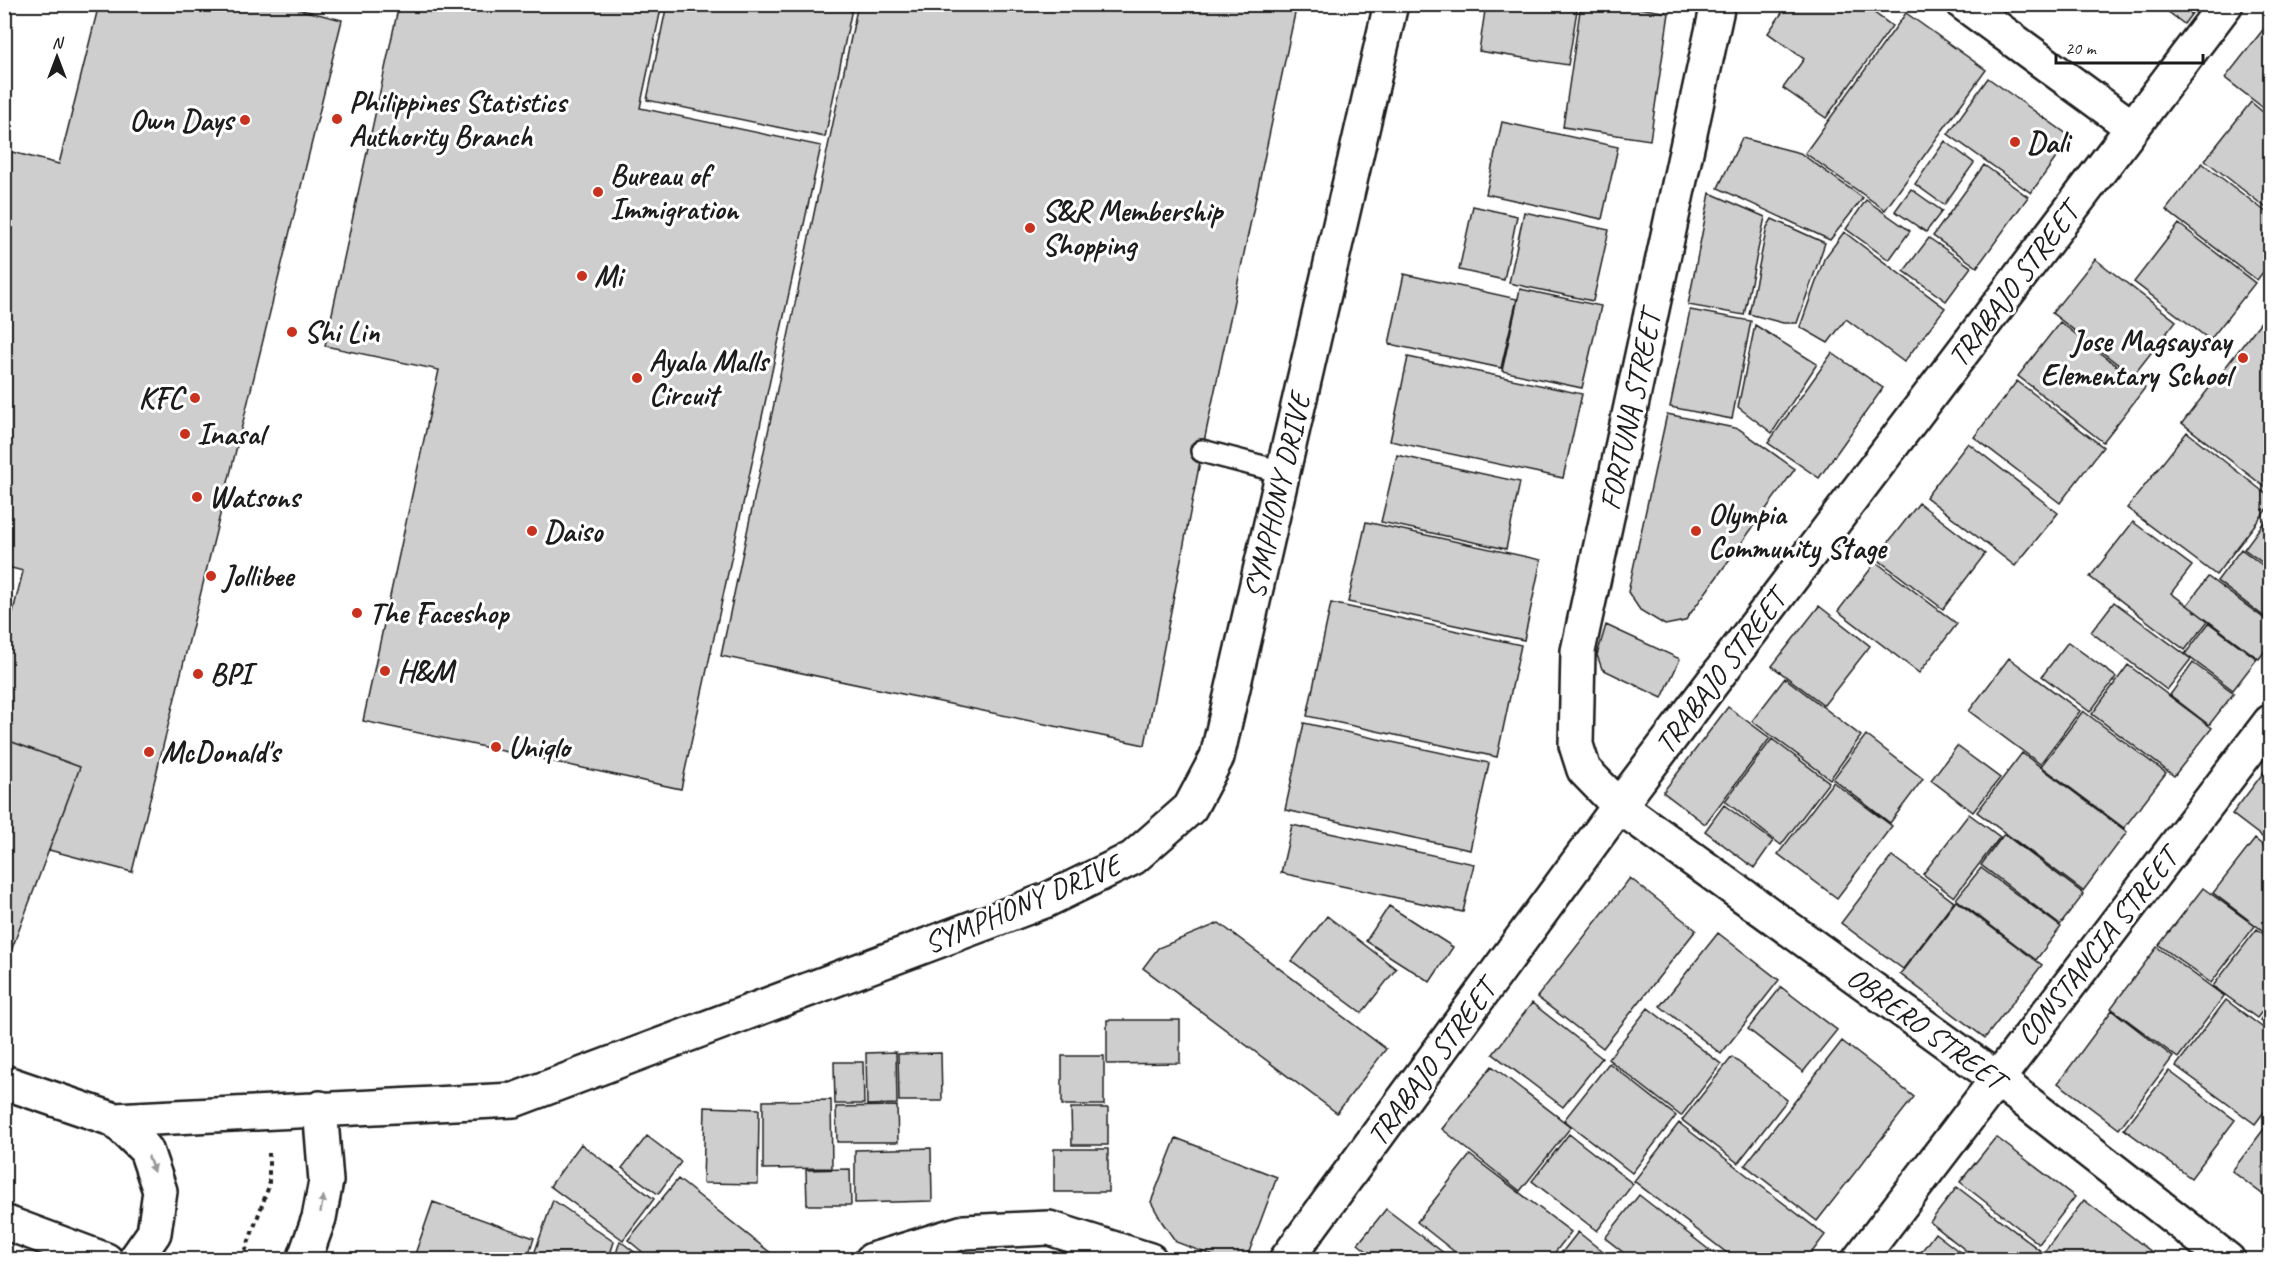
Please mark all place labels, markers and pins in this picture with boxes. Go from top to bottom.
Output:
place label: Philippines Statistics Authority Branch [349,83,569,156]
place label: Own Days [129,101,236,139]
marker: Philippines Statistics Authority Branch [330,112,344,126]
marker: Own Days [238,113,252,127]
place label: Dali [2027,123,2073,161]
marker: Dali [2008,135,2022,149]
place label: Bureau of Immigration [610,156,740,228]
marker: Bureau of Immigration [591,185,605,199]
place label: S&R Membership Shopping [1042,192,1225,264]
marker: S&R Membership Shopping [1023,221,1037,235]
place label: Mi [594,257,626,295]
marker: Mi [575,269,589,283]
place label: Shi Lin [304,313,380,351]
place label: Jose Magsaysay Elementary School [2041,322,2237,394]
marker: Shi Lin [285,325,299,339]
place label: Ayala Malls Circuit [649,342,771,414]
marker: Jose Magsaysay Elementary School [2236,351,2250,365]
marker: Ayala Malls Circuit [630,371,644,385]
place label: KFC [138,379,187,417]
marker: KFC [188,391,202,405]
place label: Inasal [197,415,270,453]
marker: Inasal [178,427,192,441]
place label: Watsons [209,478,303,516]
marker: Watsons [190,490,204,504]
place label: Olympia Community Stage [1708,495,1888,568]
place label: Daiso [544,512,604,550]
marker: Daiso [525,524,539,538]
marker: Olympia Community Stage [1689,524,1703,538]
place label: Jollibee [221,557,296,595]
marker: Jollibee [204,569,218,583]
place label: The Faceshop [369,594,511,632]
marker: The Faceshop [350,606,364,620]
place label: H&M [397,652,457,690]
place label: BPI [210,655,258,693]
marker: H&M [378,664,392,678]
marker: BPI [191,667,205,681]
place label: Uniqlo [508,728,573,766]
place label: McDonald's [161,733,283,771]
marker: Uniqlo [489,740,503,754]
marker: McDonald's [142,745,156,759]

